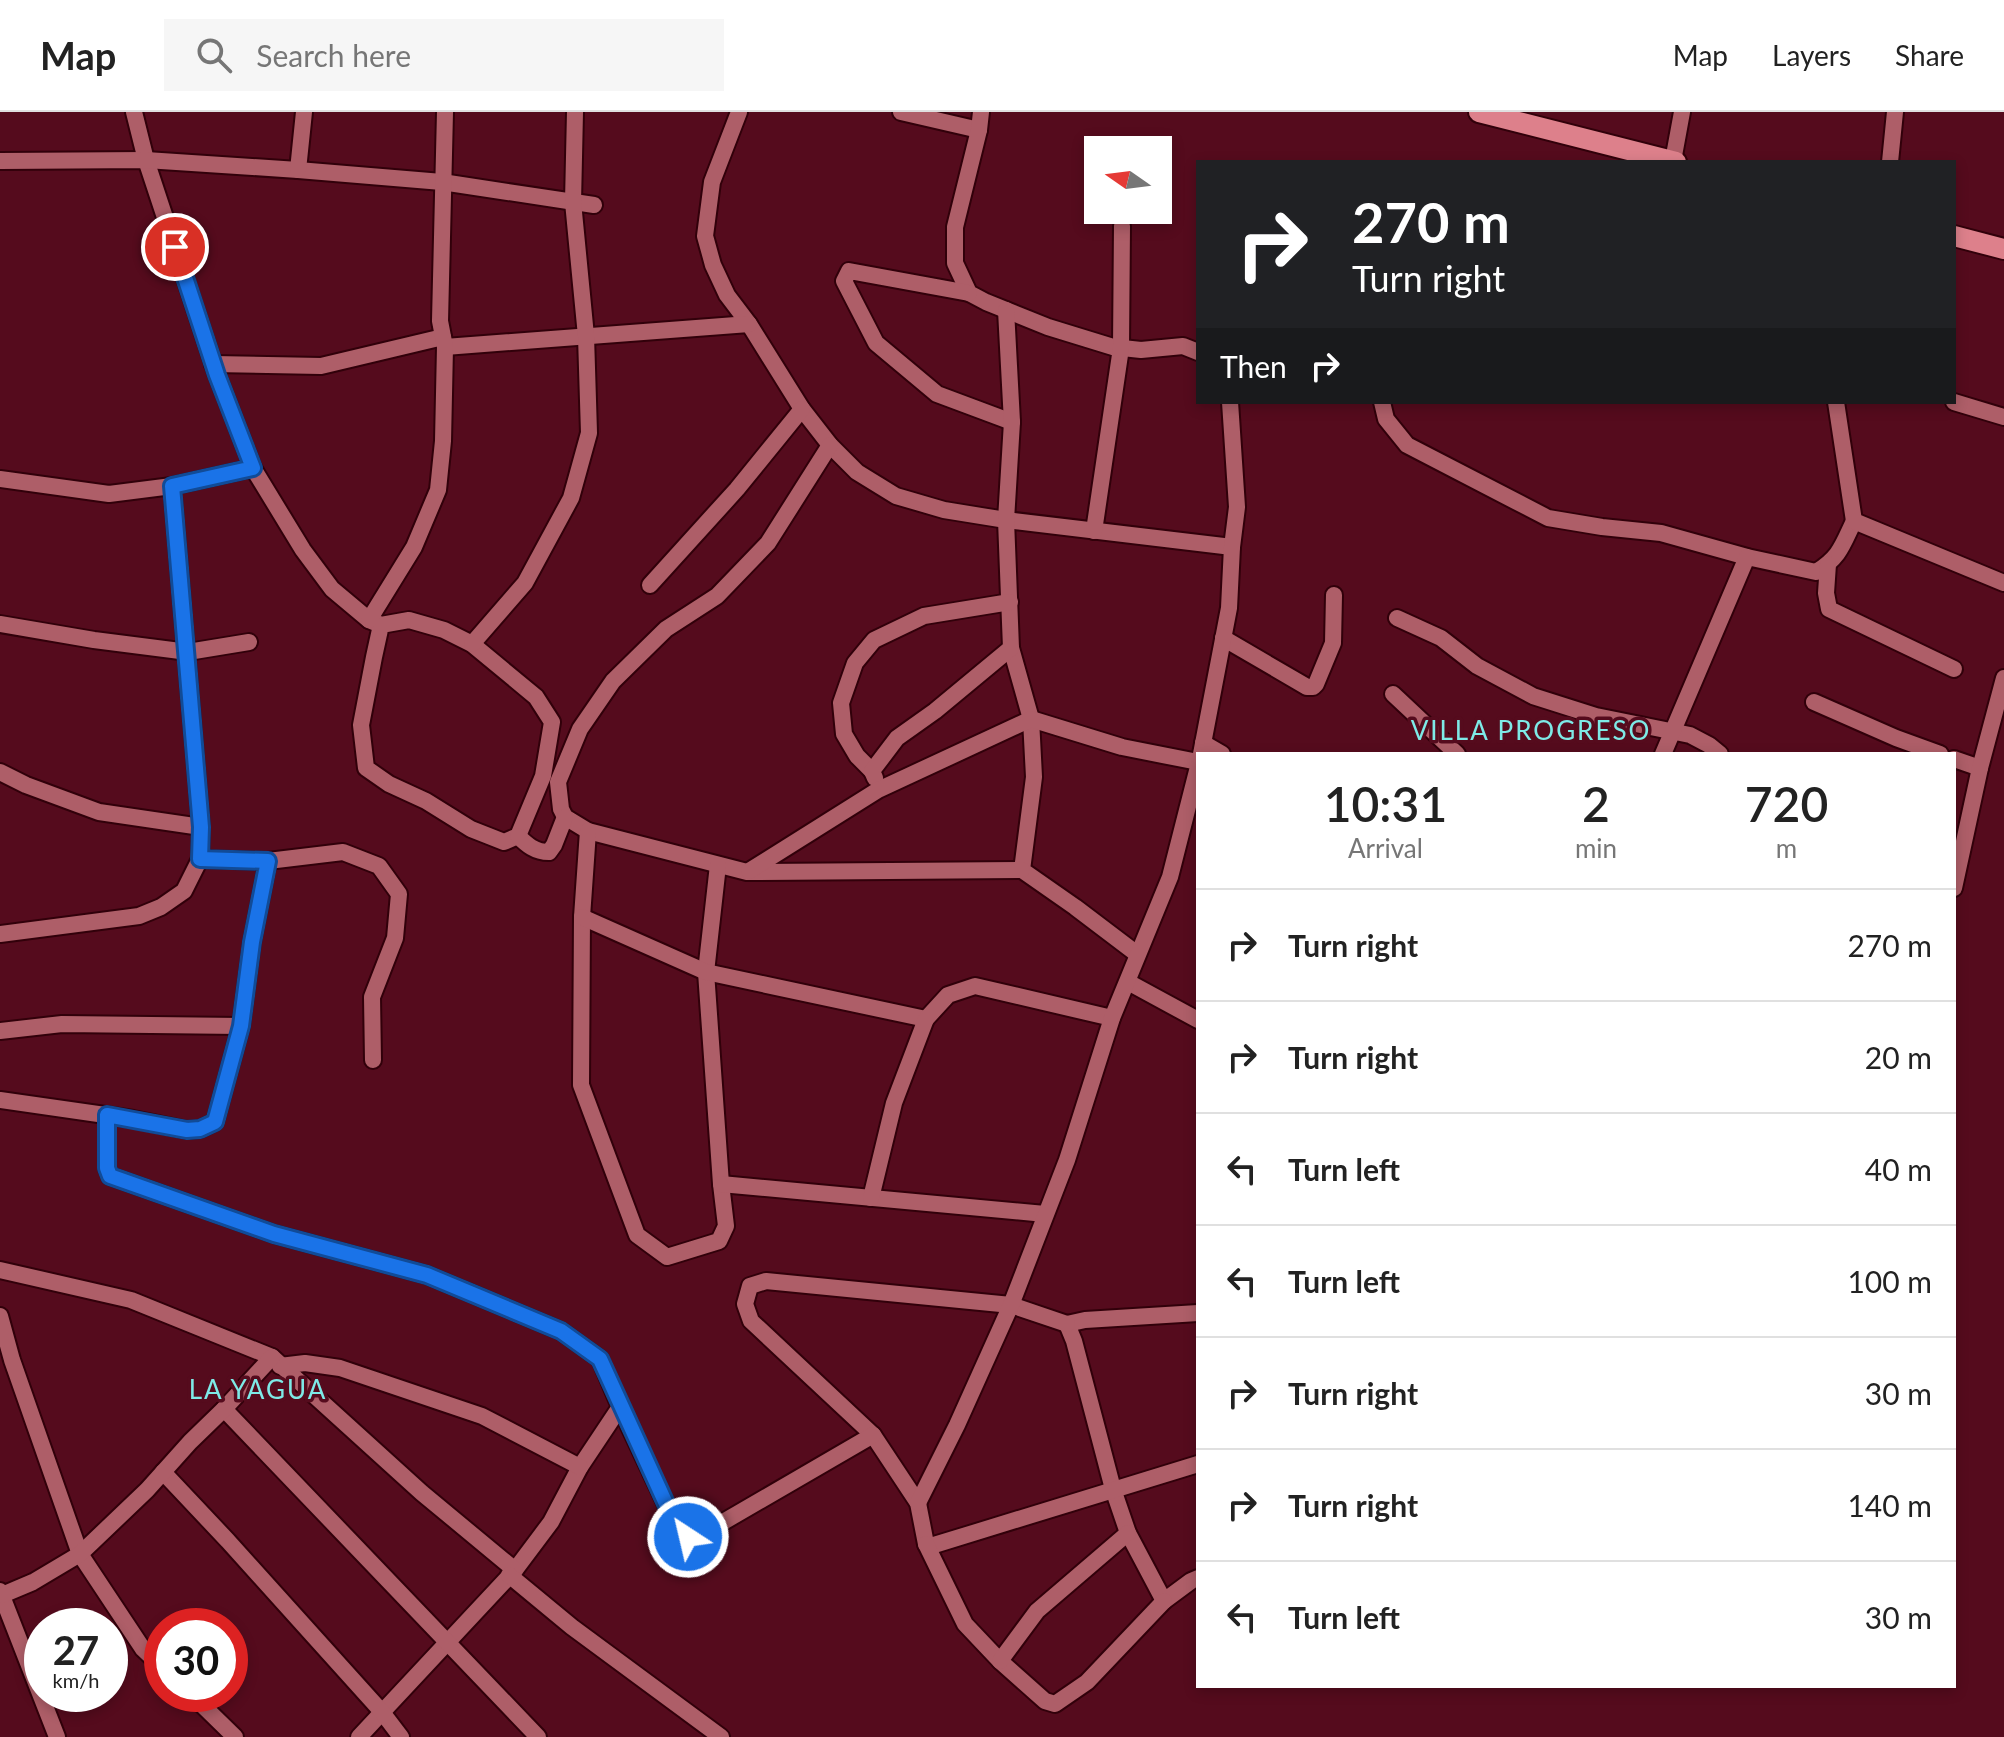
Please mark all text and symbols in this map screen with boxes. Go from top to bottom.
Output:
search box [164,19,724,91]
text: Map [40,32,116,78]
icon: search [192,33,236,77]
text: Search here [256,37,411,73]
text: Map [1673,38,1728,72]
text: Layers [1772,38,1851,72]
text: Share [1895,38,1964,72]
north arrow [1084,136,1172,224]
map controls [1084,136,1172,224]
text: 270 m [1352,188,1510,255]
icon: right [1220,192,1324,296]
pin [141,213,209,281]
icon: arrive [153,225,197,269]
text: Turn right [1352,256,1505,300]
icon: right [1303,344,1347,388]
text: Then [1220,348,1287,384]
district label: VILLA PROGRESO [1411,714,1651,746]
text: 10:31 [1324,775,1447,832]
text: 2 [1582,775,1610,832]
text: 720 [1745,775,1828,832]
text: Arrival [1348,832,1423,864]
text: min [1575,832,1617,864]
text: m [1776,832,1797,864]
icon: right [1220,923,1264,967]
text: Turn right [1288,927,1418,963]
text: 270 m [1847,927,1932,963]
icon: right [1220,1035,1264,1079]
text: Turn right [1288,1039,1418,1075]
text: 20 m [1865,1039,1932,1075]
icon: left [1220,1147,1264,1191]
text: Turn left [1288,1151,1400,1187]
text: 40 m [1865,1151,1932,1187]
icon: left [1220,1259,1264,1303]
text: Turn left [1288,1263,1400,1299]
text: 100 m [1847,1263,1932,1299]
icon: right [1220,1371,1264,1415]
district label: LA YAGUA [189,1373,327,1405]
text: Turn right [1288,1375,1418,1411]
text: 30 m [1865,1375,1932,1411]
icon: right [1220,1483,1264,1527]
text: Turn right [1288,1487,1418,1523]
text: 140 m [1847,1487,1932,1523]
position arrow [646,1495,730,1579]
icon: left [1220,1595,1264,1639]
text: Turn left [1288,1599,1400,1635]
text: 30 m [1865,1599,1932,1635]
speed limit sign: 30 [144,1608,248,1712]
text: 27 [53,1626,99,1674]
text: km/h [53,1668,99,1692]

